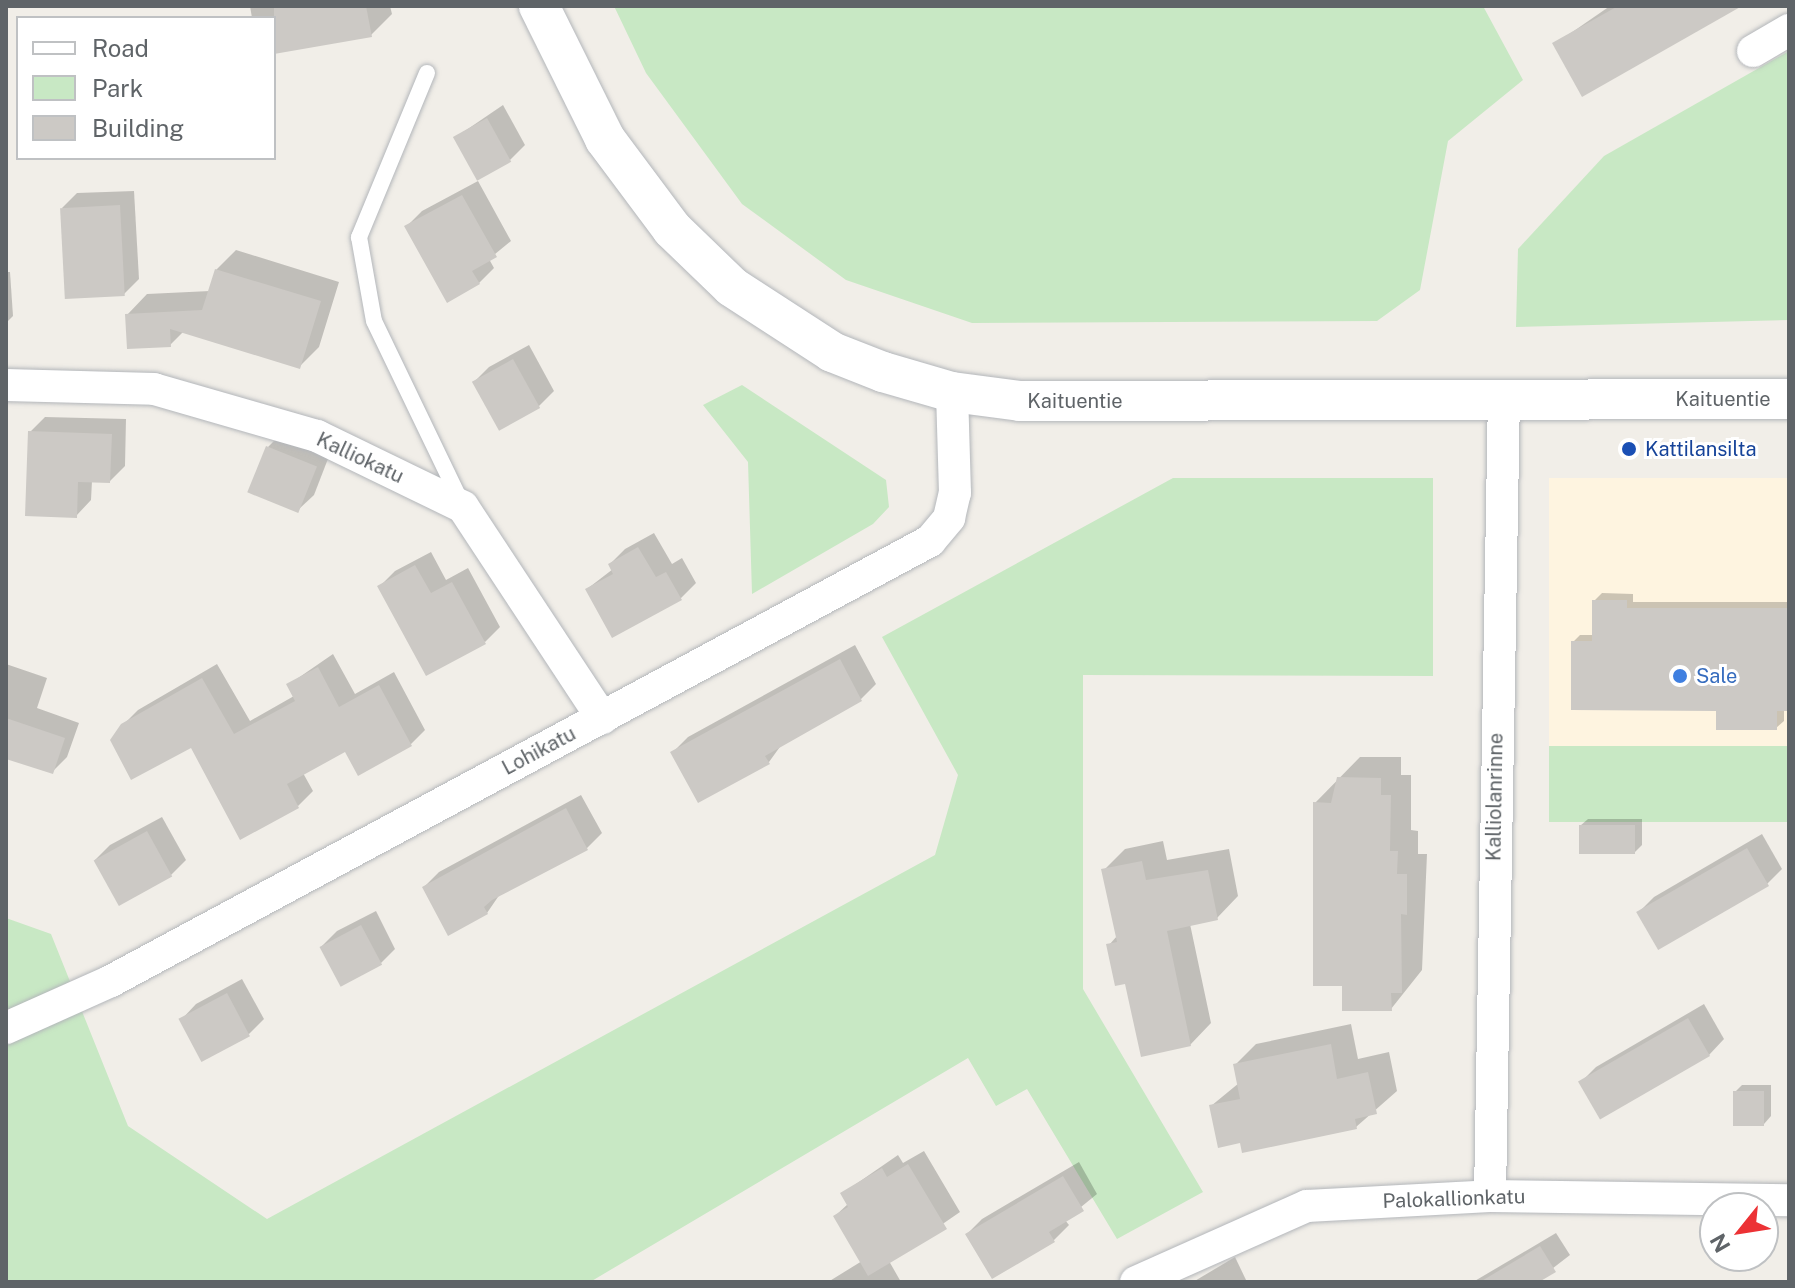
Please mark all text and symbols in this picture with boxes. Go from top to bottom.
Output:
legend [16,16,276,160]
text: Road [92,34,149,62]
text: Park [92,74,143,102]
text: Building [92,114,184,142]
street label: Kaituentie [1675,387,1771,411]
street label: Kaituentie [1027,389,1123,413]
street label: Kalliokatu [313,427,407,489]
place label: Kattilansilta [1645,437,1756,461]
marker: Kattilansilta [1620,440,1638,458]
place label: Sale [1696,664,1737,688]
marker: Sale [1671,667,1689,685]
street label: Lohikatu [498,722,580,780]
street label: Kalliolanrinne [1482,733,1508,861]
street label: Palokallionkatu [1382,1185,1526,1213]
north arrow [1699,1192,1779,1272]
text: N [1704,1229,1736,1257]

